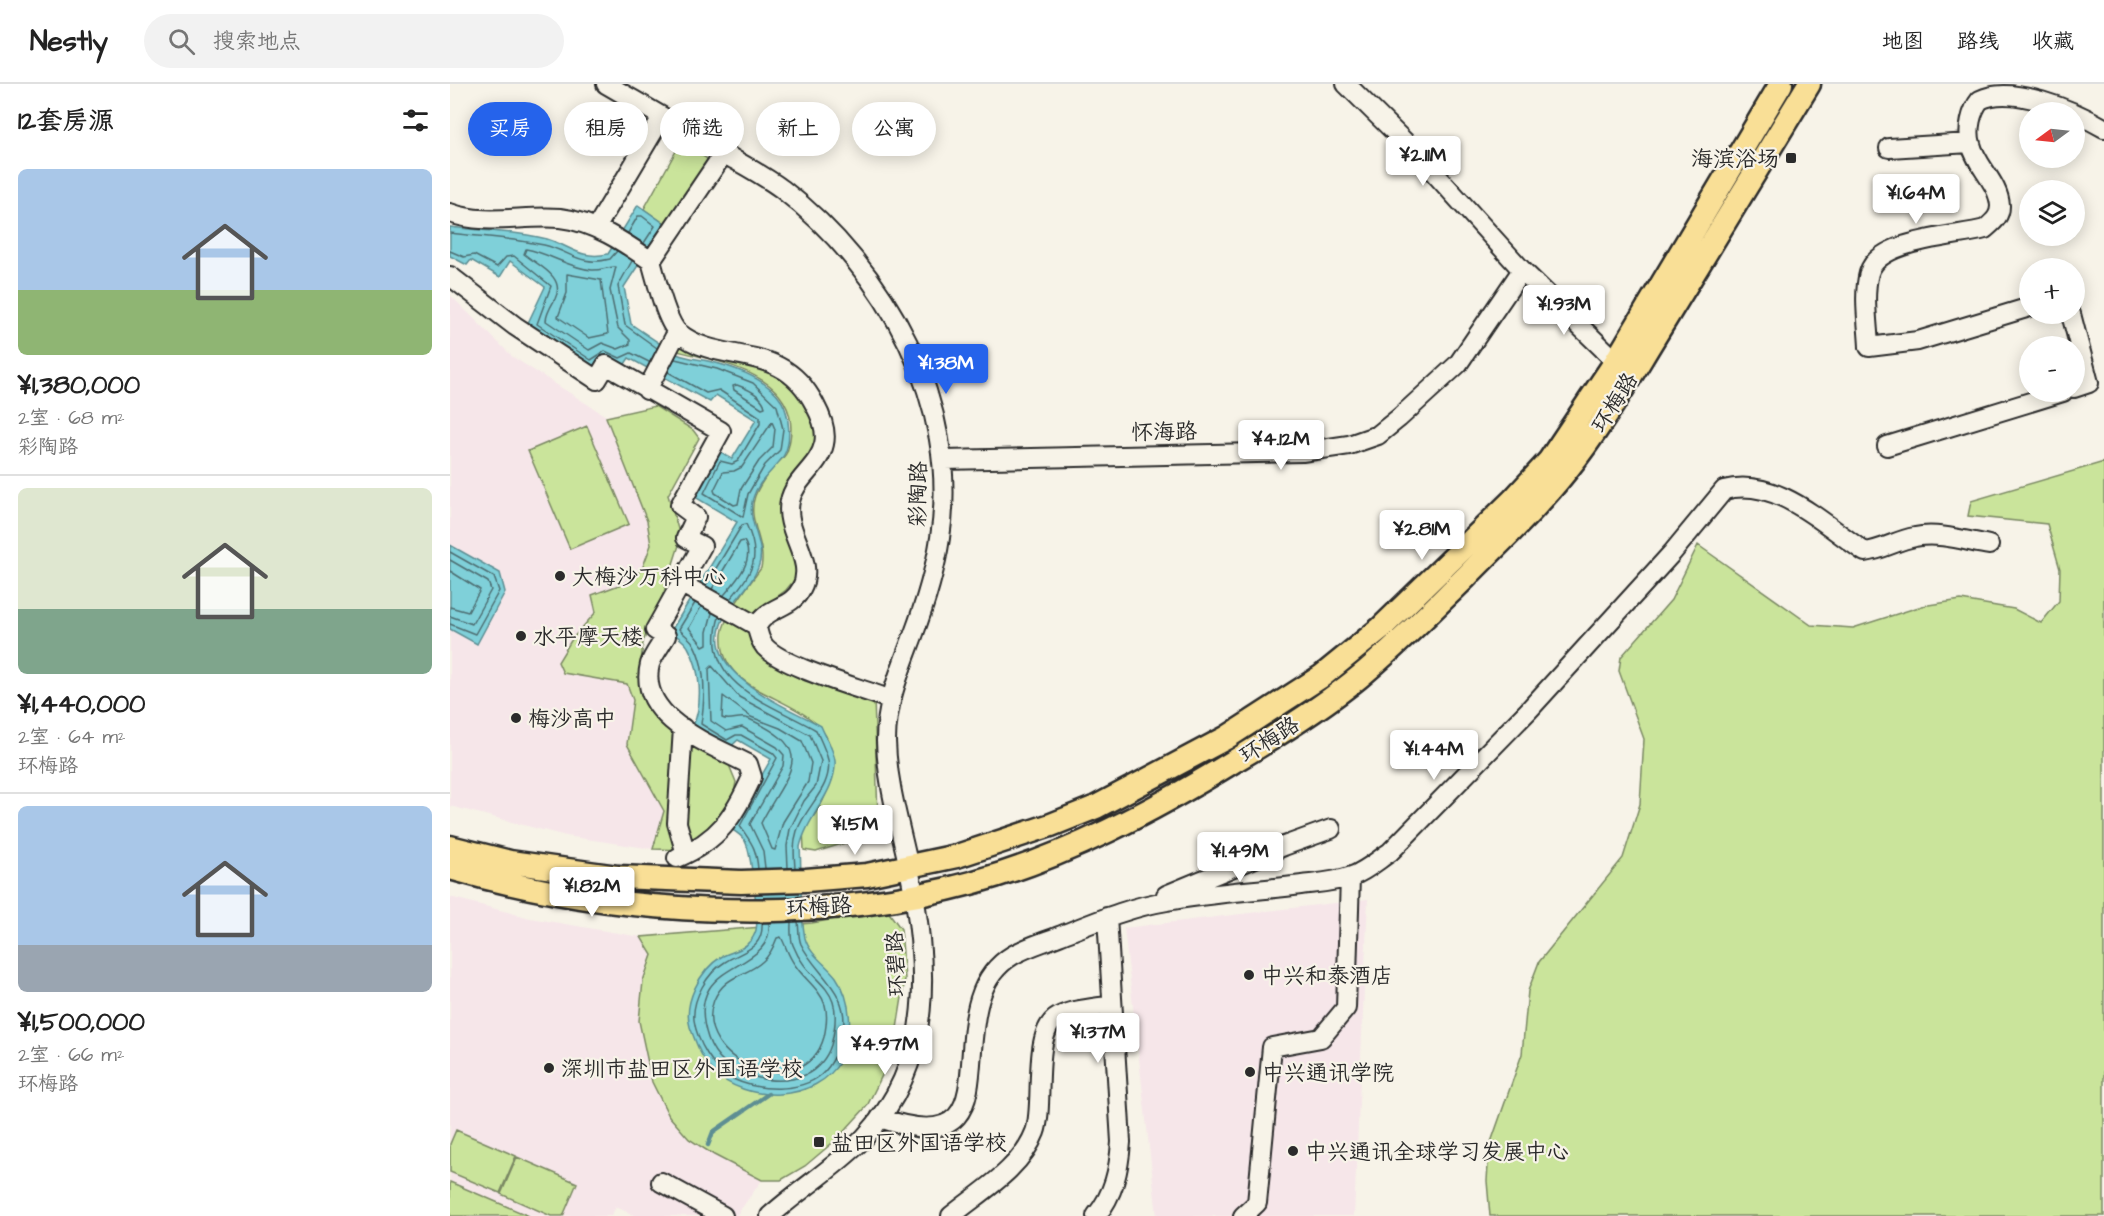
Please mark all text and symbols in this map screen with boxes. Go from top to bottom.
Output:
search box [144,14,564,68]
text: Nestly [30,22,108,61]
icon: search [165,25,198,58]
text: 搜索地点 [213,26,301,57]
text: 地图 [1882,27,1924,56]
text: 路线 [1957,27,1999,56]
text: 收藏 [2032,27,2074,56]
chip: 买房 [468,102,552,156]
chip: 租房 [564,102,648,156]
chip: 筛选 [660,102,744,156]
chip: 新上 [756,102,840,156]
chip: 公寓 [852,102,936,156]
north arrow [2019,102,2085,168]
map controls [2019,102,2085,402]
text: 12套房源 [18,103,114,139]
icon: filters [399,104,432,137]
pin: ¥2.11M [1374,136,1472,187]
text: ¥2.11M [1400,141,1446,169]
place label: 海滨浴场 [1691,144,1779,175]
marker: 海滨浴场 [1784,151,1798,165]
pin: ¥1.64M [1867,174,1965,225]
text: ¥1.64M [1887,179,1945,207]
button: layers [2019,180,2085,246]
icon: home [171,208,279,316]
button: + [2019,258,2085,324]
pin: ¥1.93M [1515,285,1613,336]
text: ¥1.93M [1537,290,1591,318]
button: − [2019,336,2085,402]
pin: ¥1.38M [897,344,995,395]
text: ¥1.38M [918,349,974,377]
text: ¥1,380,000 [18,367,140,403]
street label: 环梅路 [1585,367,1646,439]
text: 2室 · 68 m² [18,404,125,432]
street label: 怀海路 [1131,416,1197,449]
pin: ¥4.12M [1232,420,1330,471]
text: ¥4.12M [1252,425,1310,453]
text: 彩陶路 [18,433,78,461]
street label: 彩陶路 [902,461,935,527]
pin: ¥2.81M [1373,510,1471,561]
text: ¥2.81M [1393,515,1451,543]
icon: home [171,527,279,635]
place label: 大梅沙万科中心 [572,562,726,593]
marker: 大梅沙万科中心 [553,569,567,583]
place label: 水平摩天楼 [533,622,643,653]
marker: 水平摩天楼 [514,629,528,643]
text: ¥1,440,000 [18,686,145,722]
place label: 梅沙高中 [528,704,616,735]
street label: 环梅路 [1234,709,1306,771]
marker: 梅沙高中 [509,711,523,725]
text: 2室 · 64 m² [18,723,126,751]
pin: ¥1.44M [1385,730,1483,781]
text: ¥1.44M [1404,735,1464,763]
text: 环梅路 [18,752,78,780]
pin: ¥1.5M [813,805,897,856]
text: ¥1.5M [832,810,878,838]
pin: ¥1.49M [1191,832,1289,883]
text: ¥1.49M [1211,837,1269,865]
icon: home [171,845,279,953]
pin: ¥1.82M [543,867,641,918]
text: ¥1.82M [563,872,621,900]
street label: 环梅路 [785,890,853,925]
street label: 环碧路 [879,930,914,998]
place label: 中兴和泰酒店 [1261,961,1393,992]
marker: 中兴和泰酒店 [1242,968,1256,982]
text: ¥1,500,000 [18,1004,145,1040]
pin: ¥1.37M [1049,1013,1147,1064]
text: ¥1.37M [1070,1018,1126,1046]
pin: ¥4.97M [836,1025,934,1076]
text: ¥4.97M [851,1030,919,1058]
text: 2室 · 66 m² [18,1041,124,1069]
place label: 深圳市盐田区外国语学校 [561,1054,803,1085]
place label: 中兴通讯学院 [1262,1058,1394,1089]
marker: 深圳市盐田区外国语学校 [542,1061,556,1075]
marker: 中兴通讯学院 [1243,1065,1257,1079]
text: 环梅路 [18,1070,78,1098]
place label: 盐田区外国语学校 [831,1128,1007,1159]
marker: 盐田区外国语学校 [812,1135,826,1149]
place label: 中兴通讯全球学习发展中心 [1305,1137,1569,1168]
marker: 中兴通讯全球学习发展中心 [1286,1144,1300,1158]

